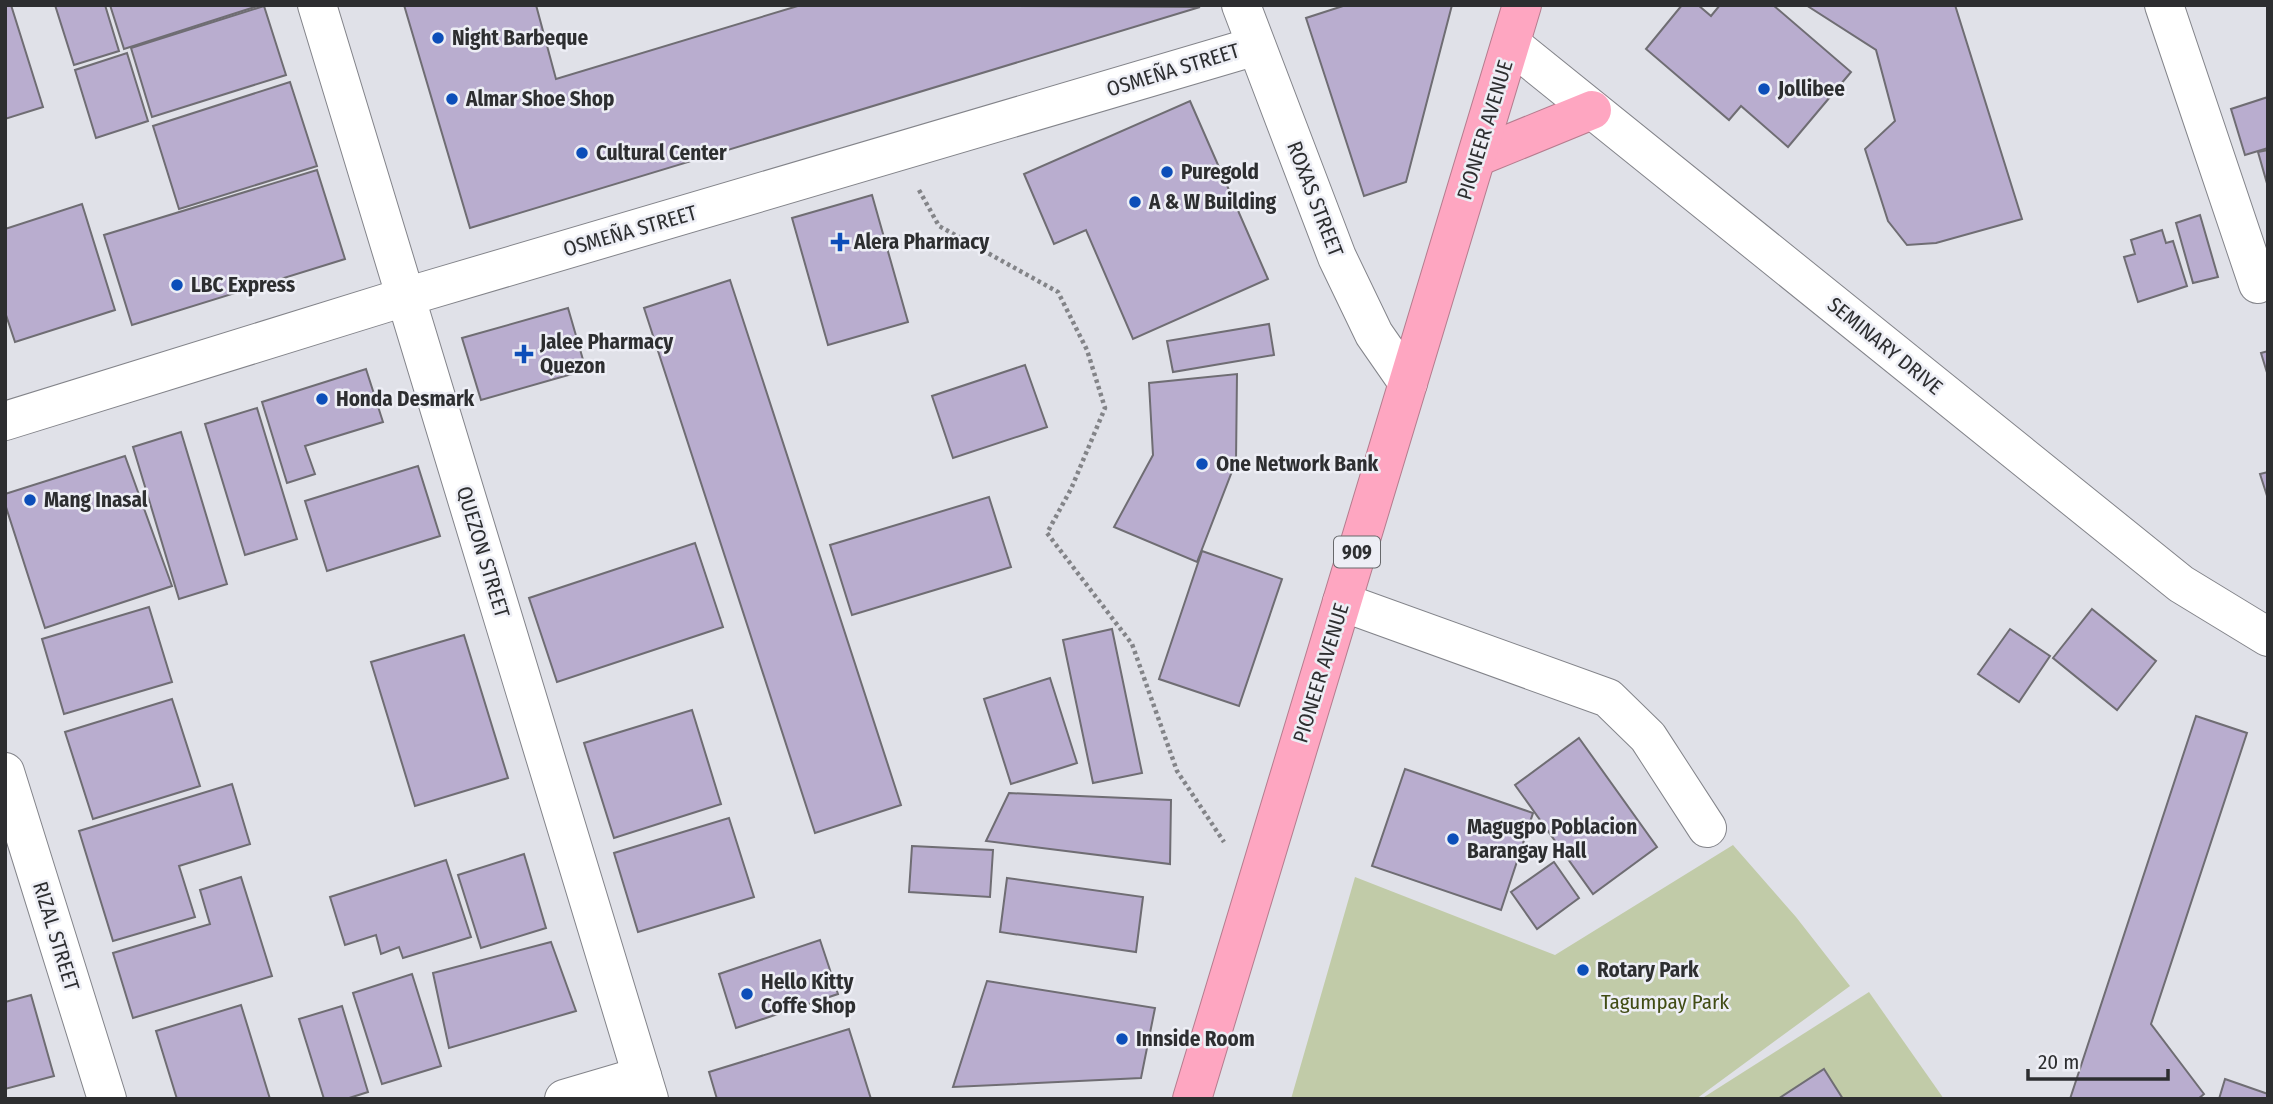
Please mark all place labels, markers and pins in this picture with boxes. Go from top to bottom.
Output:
place label: Night Barbeque [452,25,588,51]
marker: Night Barbeque [430,30,446,46]
place label: Jollibee [1777,76,1845,102]
marker: Jollibee [1756,81,1772,97]
place label: Almar Shoe Shop [465,86,614,112]
marker: Almar Shoe Shop [444,91,460,107]
place label: Cultural Center [596,140,727,166]
marker: Cultural Center [574,145,590,161]
place label: Puregold [1181,159,1259,185]
marker: Puregold [1159,164,1175,180]
place label: A & W Building [1148,189,1277,215]
marker: A & W Building [1127,194,1143,210]
place label: Alera Pharmacy [853,229,990,255]
marker: Alera Pharmacy [832,234,848,250]
place label: LBC Express [191,272,295,298]
marker: LBC Express [169,277,185,293]
place label: Jalee Pharmacy Quezon [539,329,674,379]
marker: Jalee Pharmacy Quezon [514,344,534,364]
place label: Honda Desmark [336,386,475,412]
marker: Honda Desmark [314,391,330,407]
place label: One Network Bank [1216,451,1378,477]
marker: One Network Bank [1194,456,1210,472]
place label: Mang Inasal [44,487,148,513]
marker: Mang Inasal [22,492,38,508]
place label: Magugpo Poblacion Barangay Hall [1467,814,1637,864]
marker: Magugpo Poblacion Barangay Hall [1445,831,1461,847]
place label: Rotary Park [1597,957,1699,983]
marker: Rotary Park [1575,962,1591,978]
place label: Hello Kitty Coffe Shop [761,969,856,1019]
marker: Hello Kitty Coffe Shop [739,986,755,1002]
place label: Innside Room [1136,1026,1255,1052]
marker: Innside Room [1114,1031,1130,1047]

